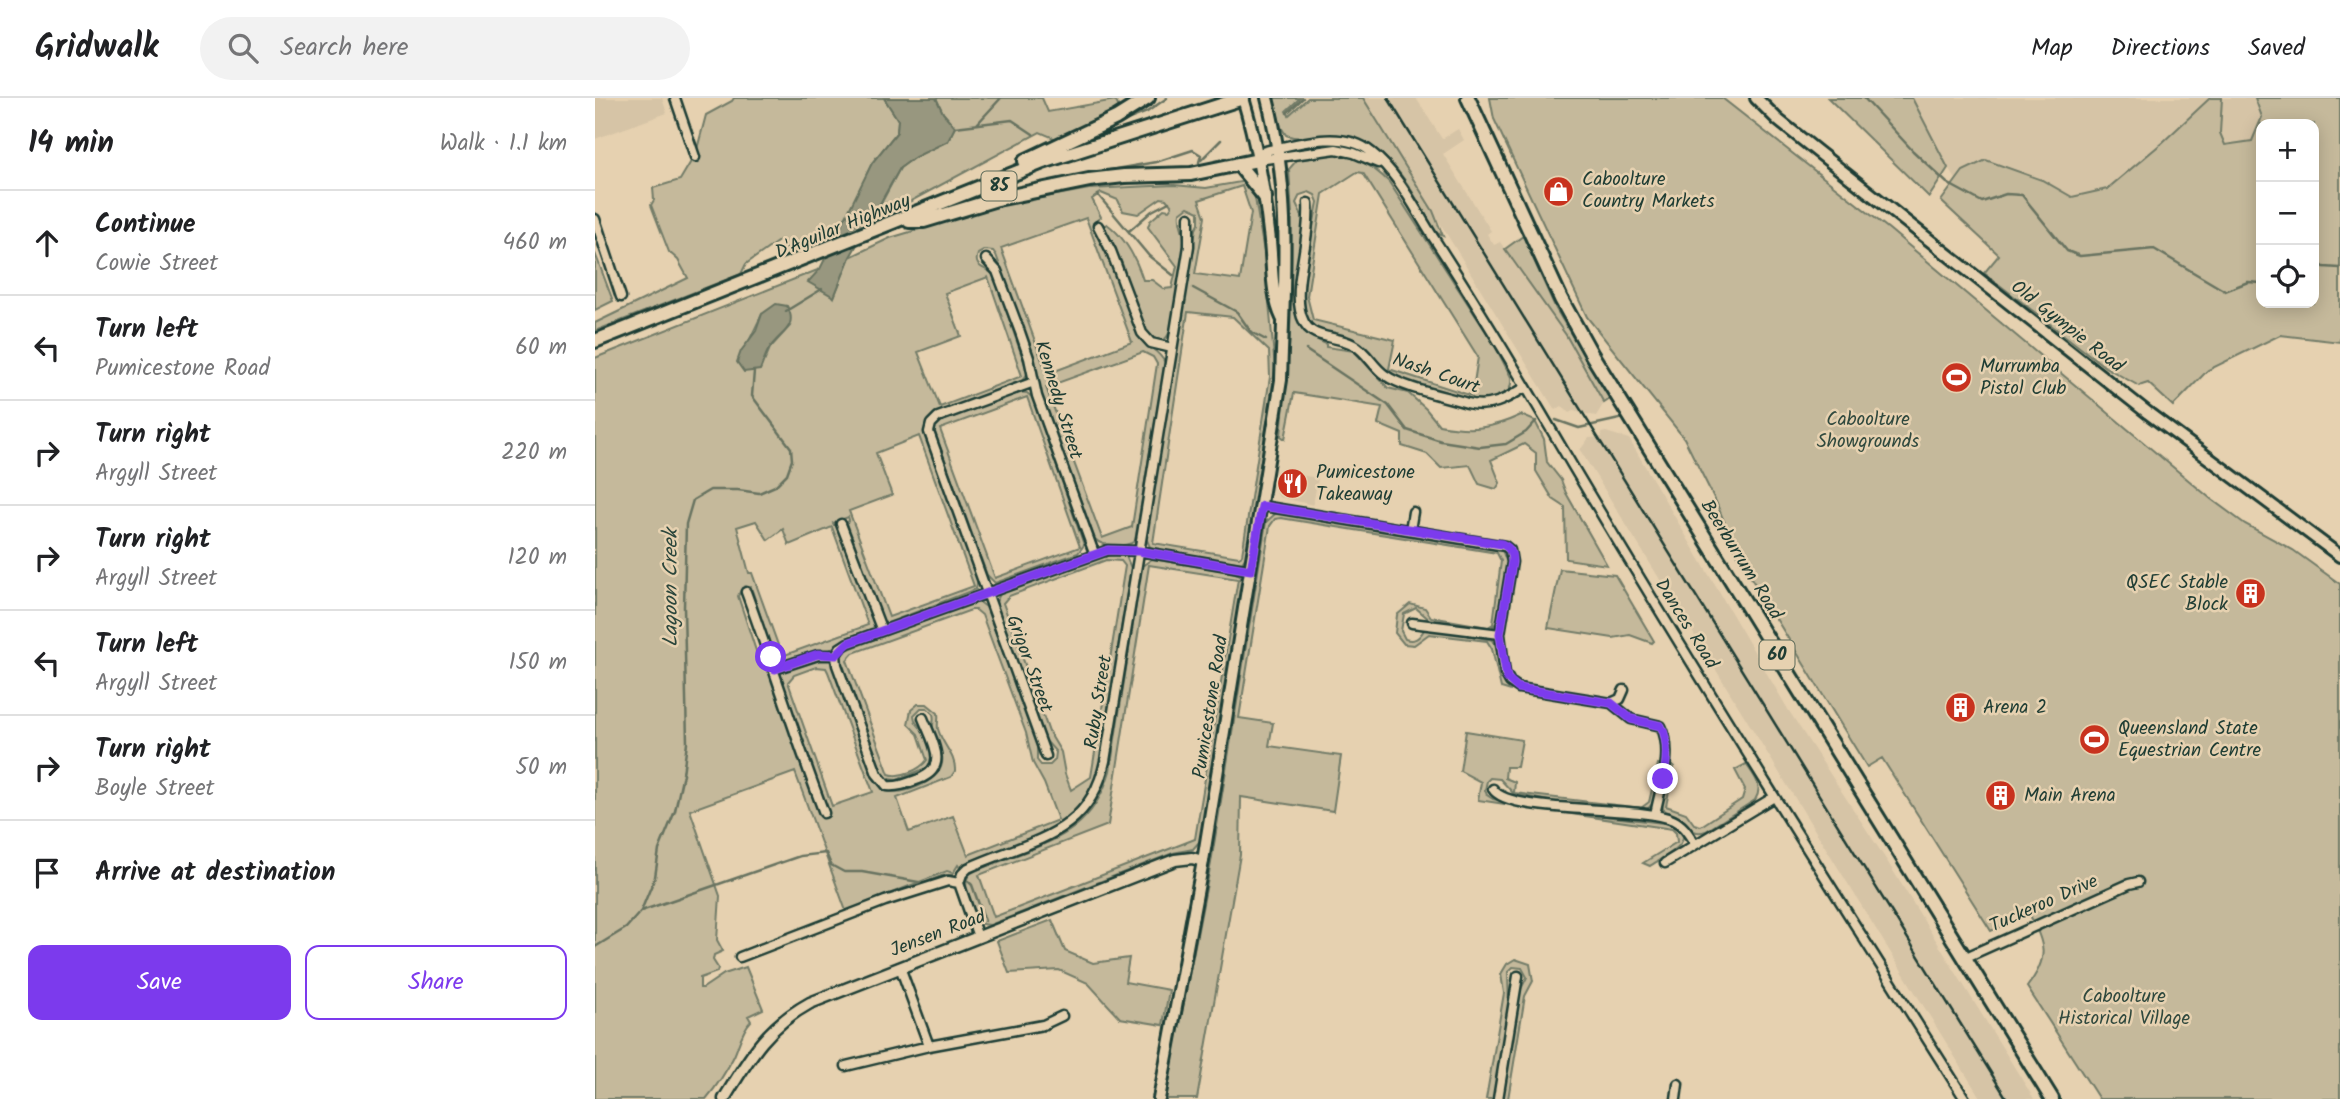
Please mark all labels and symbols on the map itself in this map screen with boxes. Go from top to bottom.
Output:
place label: Caboolture Country Markets [1582,165,1715,217]
road number: 85 [981,172,1017,200]
shop icon: Caboolture Country Markets [1542,174,1576,208]
street label: D'Aguilar Highway [771,186,916,268]
street label: Old Gympie Road [2004,273,2131,381]
street label: Kennedy Street [1026,337,1090,464]
street label: Nash Court [1388,345,1484,403]
place label: Murrumba Pistol Club [1980,352,2066,404]
sports icon: Murrumba Pistol Club [1940,361,1974,395]
park label: Caboolture Showgrounds [1817,405,1919,457]
place label: Pumicestone Takeaway [1316,458,1415,510]
restaurant icon: Pumicestone Takeaway [1276,467,1310,501]
street label: Beerburrum Road [1692,494,1790,627]
water label: Lagoon Creek [655,526,688,647]
place label: QSEC Stable Block [2126,568,2228,620]
street label: Dances Road [1646,573,1726,676]
building icon: QSEC Stable Block [2234,577,2268,611]
street label: Grigor Street [997,611,1061,718]
street label: Pumicestone Road [1185,633,1237,781]
road number: 60 [1759,640,1795,670]
route start [755,641,786,672]
street label: Ruby Street [1077,652,1121,751]
building icon: Arena 2 [1943,691,1977,725]
place label: Arena 2 [1983,693,2047,723]
place label: Queensland State Equestrian Centre [2118,714,2261,766]
sports icon: Queensland State Equestrian Centre [2078,723,2112,757]
route end [1647,763,1678,794]
building icon: Main Arena [1984,779,2018,813]
place label: Main Arena [2024,781,2116,811]
street label: Tuckeroo Drive [1985,867,2103,941]
street label: Jensen Road [886,902,991,966]
park label: Caboolture Historical Village [2058,982,2191,1034]

